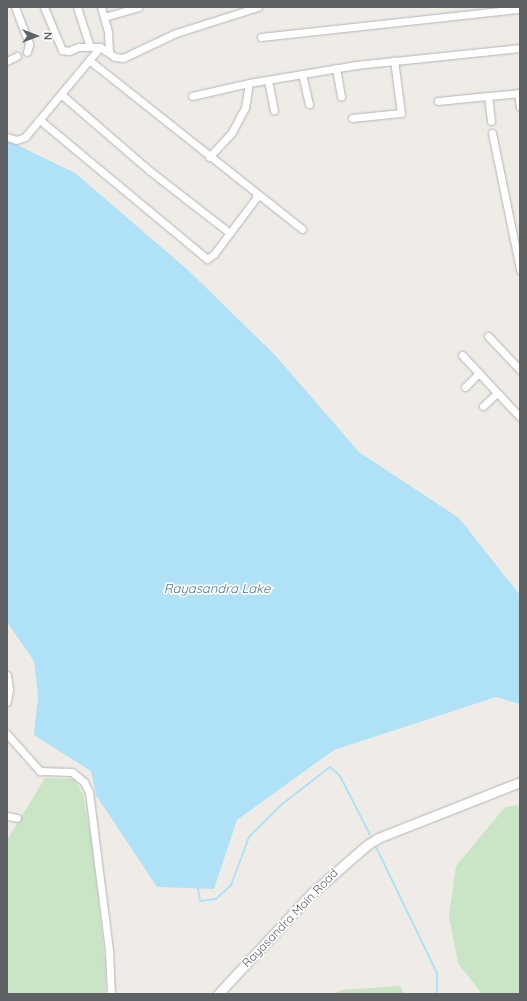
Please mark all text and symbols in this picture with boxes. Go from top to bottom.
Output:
north arrow [16,16,56,56]
text: N [41,32,55,40]
water label: Rayasandra Lake [164,580,270,596]
street label: Rayasandra Main Road [239,866,341,970]

